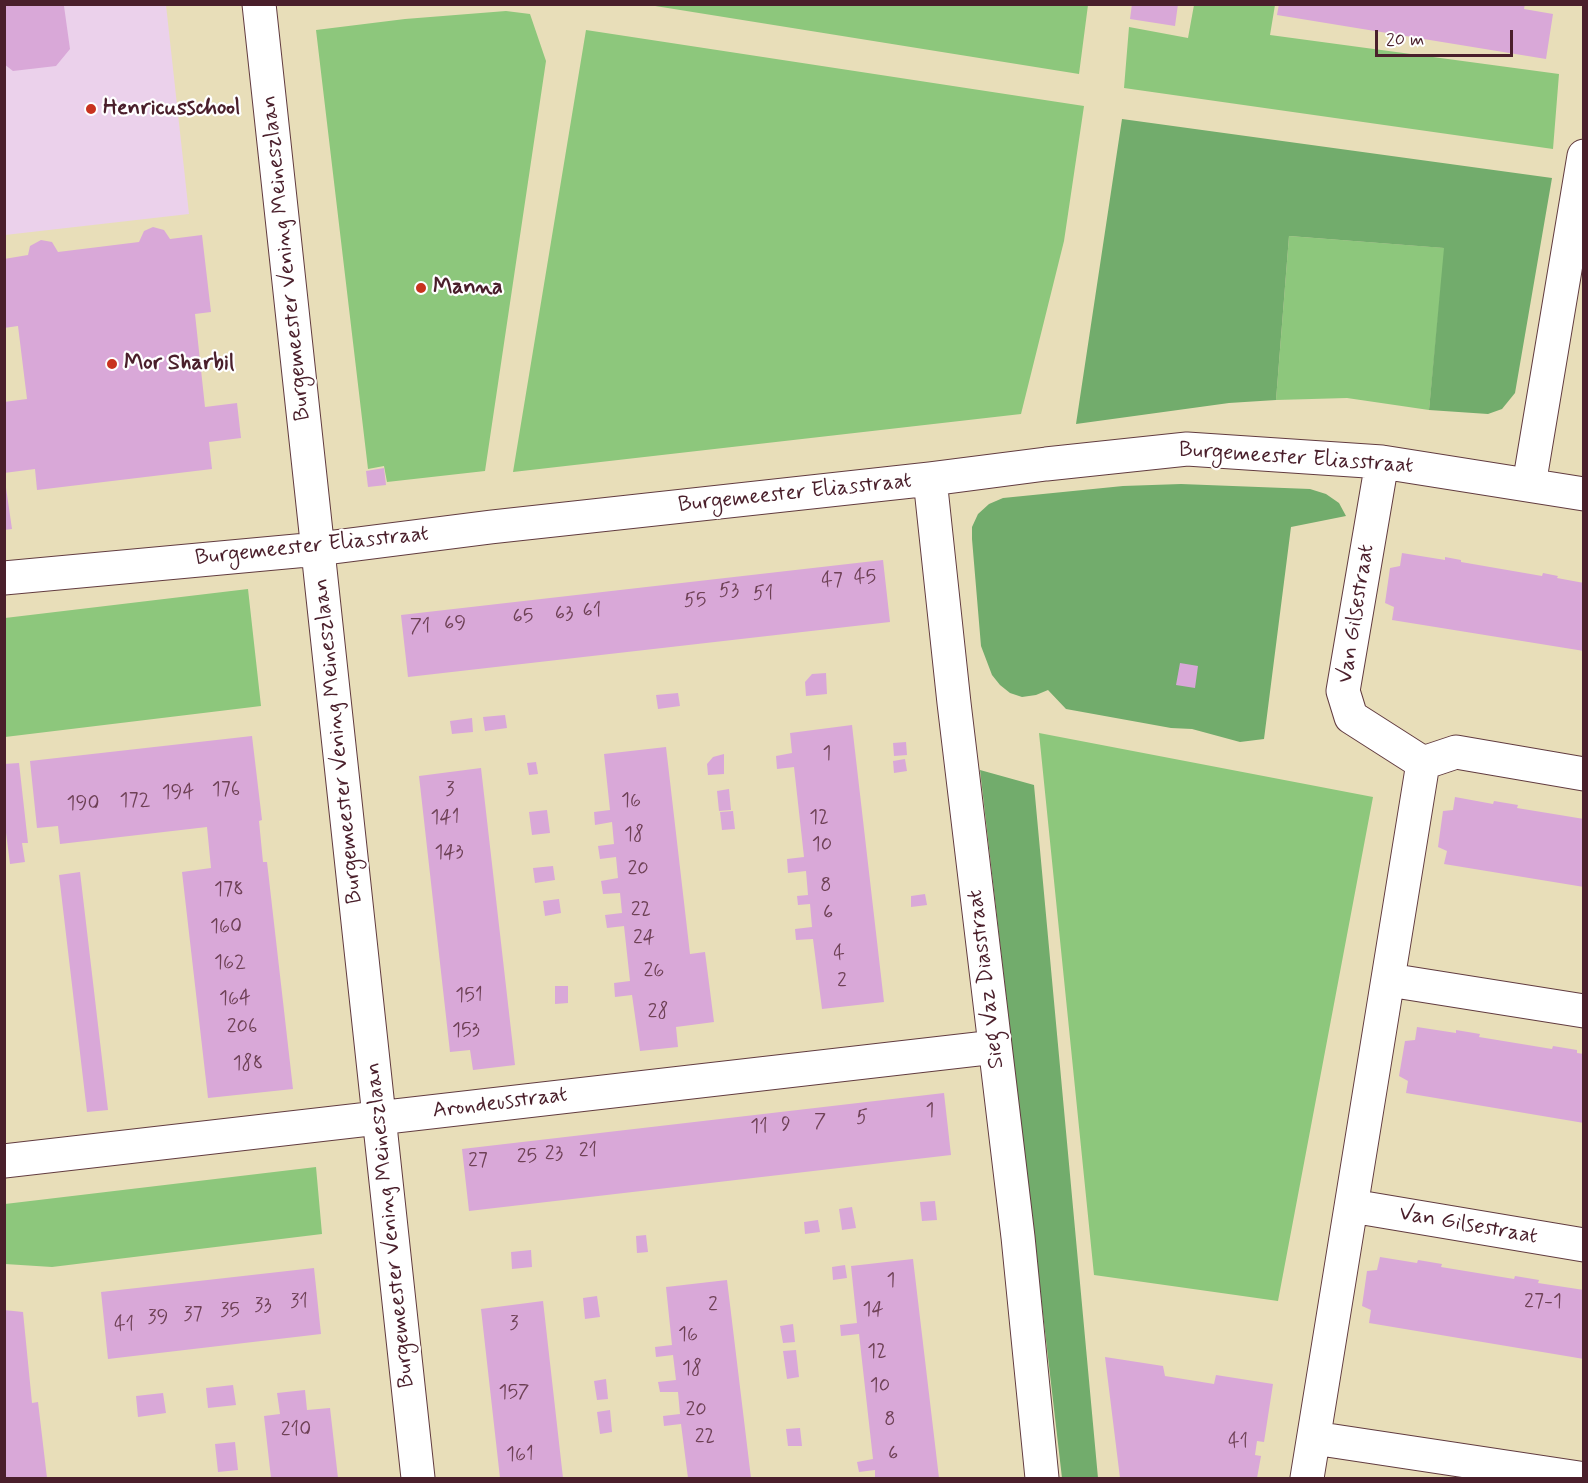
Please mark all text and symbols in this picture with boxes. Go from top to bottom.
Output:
scale bar [1378,18,1516,56]
text: 20 m [1386,28,1424,52]
street label: Burgemeester Vening Meineszlaan [257,94,317,422]
place label: Henricusschool [103,96,240,122]
marker: Henricusschool [84,102,98,116]
place label: Manna [433,275,503,301]
marker: Manna [414,281,428,295]
place label: Mor Sharbil [124,351,234,377]
marker: Mor Sharbil [105,357,119,371]
street label: Burgemeester Eliasstraat [1178,438,1414,480]
street label: Burgemeester Eliasstraat [677,469,913,519]
street label: Burgemeester Eliasstraat [194,522,430,572]
street label: Van Gilsestraat [1333,543,1381,685]
house number: 45 [854,567,876,591]
house number: 47 [821,570,843,594]
street label: Burgemeester Vening Meineszlaan [309,577,369,905]
house number: 53 [719,580,739,604]
house number: 51 [753,583,773,607]
house number: 55 [684,590,706,614]
house number: 61 [583,600,601,624]
house number: 63 [555,603,573,627]
house number: 65 [513,606,533,630]
house number: 69 [444,613,466,637]
house number: 71 [410,616,430,640]
house number: 1 [823,743,831,767]
house number: 176 [212,779,240,803]
house number: 3 [445,779,455,803]
house number: 194 [162,782,194,806]
house number: 172 [120,790,150,814]
house number: 16 [621,790,641,814]
house number: 190 [67,793,99,817]
house number: 141 [431,807,459,831]
house number: 12 [809,807,829,831]
house number: 18 [624,824,644,848]
house number: 10 [812,834,832,858]
house number: 143 [434,842,464,866]
house number: 20 [627,858,649,882]
house number: 8 [820,875,832,899]
house number: 178 [214,879,244,903]
street label: Sieg Vaz Diasstraat [963,888,1011,1070]
house number: 22 [631,899,651,923]
house number: 6 [823,902,833,926]
house number: 160 [210,916,242,940]
house number: 24 [633,927,655,951]
house number: 4 [833,943,845,967]
house number: 162 [214,952,246,976]
house number: 26 [644,960,664,984]
house number: 2 [837,970,847,994]
house number: 151 [455,985,483,1009]
house number: 164 [219,988,251,1012]
house number: 28 [648,1001,668,1025]
house number: 206 [227,1016,257,1040]
house number: 153 [452,1020,480,1044]
house number: 188 [233,1053,263,1077]
street label: Burgemeester Vening Meineszlaan [361,1061,421,1389]
street label: Arondeusstraat [431,1083,569,1125]
house number: 1 [926,1100,934,1124]
house number: 5 [856,1107,868,1131]
house number: 7 [814,1111,826,1135]
house number: 9 [781,1114,791,1138]
house number: 11 [750,1116,768,1140]
house number: 21 [579,1140,597,1164]
house number: 23 [545,1143,563,1167]
house number: 25 [517,1146,537,1170]
house number: 27 [468,1150,488,1174]
street label: Van Gilsestraat [1397,1201,1539,1251]
house number: 1 [887,1270,895,1294]
house number: 31 [290,1291,308,1315]
house number: 27-1 [1524,1291,1562,1315]
house number: 2 [708,1294,718,1318]
house number: 33 [254,1295,272,1319]
house number: 14 [862,1299,884,1323]
house number: 35 [220,1300,240,1324]
house number: 37 [183,1304,203,1328]
house number: 39 [148,1307,168,1331]
house number: 3 [509,1313,519,1337]
house number: 41 [114,1314,134,1338]
house number: 16 [678,1324,698,1348]
house number: 12 [867,1341,887,1365]
house number: 18 [682,1358,702,1382]
house number: 10 [870,1375,890,1399]
house number: 157 [499,1382,529,1406]
house number: 20 [685,1399,707,1423]
house number: 8 [884,1409,896,1433]
house number: 210 [281,1419,311,1443]
house number: 22 [695,1426,715,1450]
house number: 41 [1228,1431,1248,1455]
house number: 6 [888,1443,898,1467]
house number: 161 [506,1444,534,1468]

